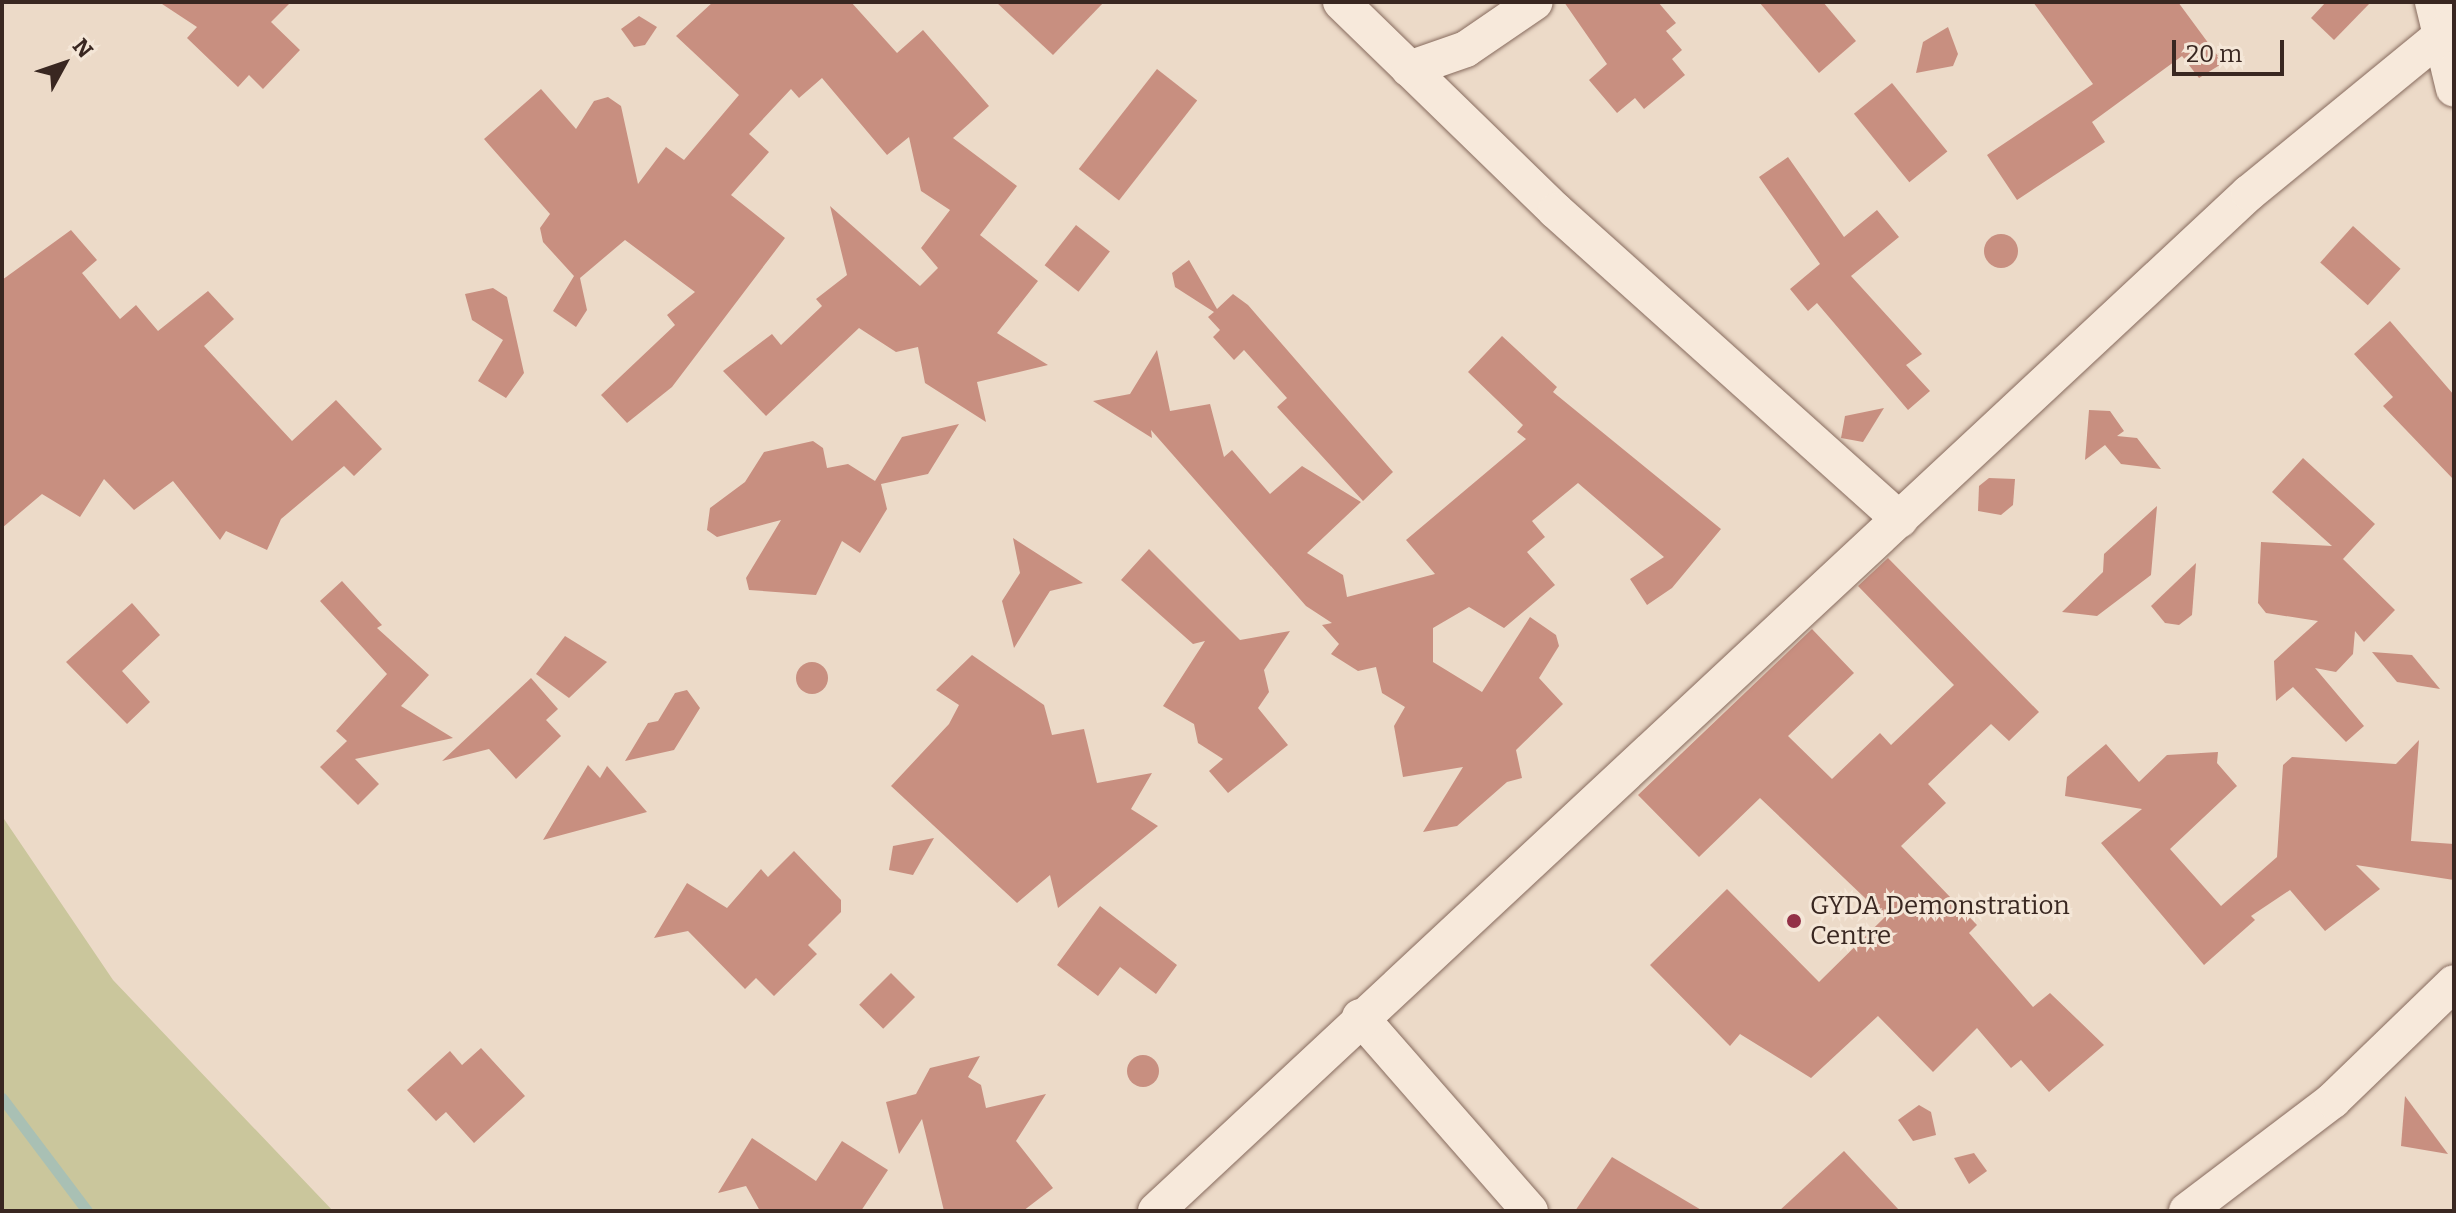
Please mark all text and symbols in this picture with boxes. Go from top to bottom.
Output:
north arrow [24,24,104,104]
scale bar [2176,24,2288,74]
text: N [67,33,99,63]
text: 20 m [2186,40,2242,68]
place label: GYDA Demonstration Centre [1810,890,2070,952]
marker: GYDA Demonstration Centre [1785,912,1803,930]

